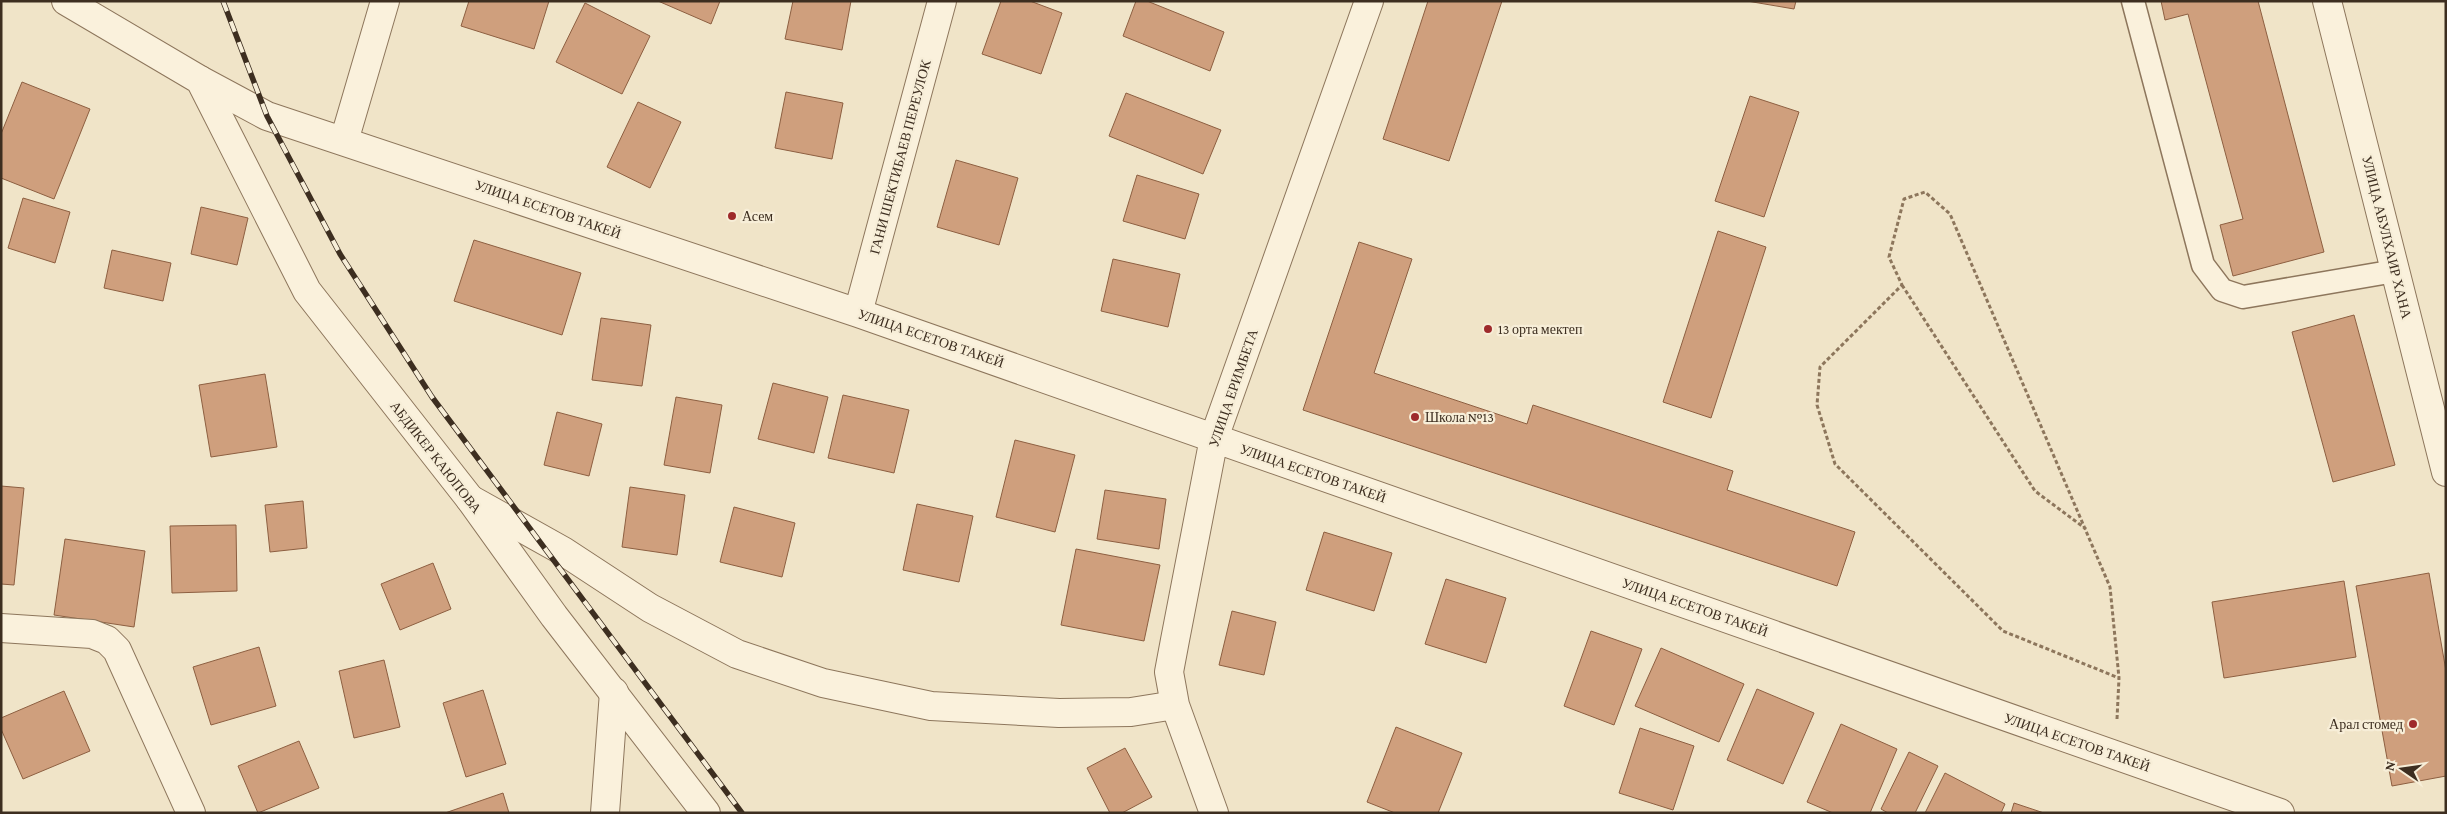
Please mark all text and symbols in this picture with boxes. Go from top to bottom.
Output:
street label: ГАНИ ШЕКТИБАЕВ ПЕРЕУЛОК [866,57,934,256]
street label: УЛИЦА АБУЛХАИР ХАНА [2359,154,2415,321]
street label: УЛИЦА ЕСЕТОВ ТАКЕЙ [473,176,623,242]
place label: Асем [742,208,773,224]
marker: Асем [726,210,738,222]
street label: УЛИЦА ЕСЕТОВ ТАКЕЙ [856,305,1006,371]
place label: 13 орта мектеп [1498,321,1583,337]
marker: 13 орта мектеп [1482,323,1494,335]
street label: УЛИЦА ЕРИМБЕТА [1205,326,1261,449]
street label: АБДИКЕР КАЮПОВА [387,398,485,517]
place label: Школа №13 [1425,409,1494,425]
marker: Школа №13 [1409,411,1421,423]
street label: УЛИЦА ЕСЕТОВ ТАКЕЙ [1238,440,1388,506]
street label: УЛИЦА ЕСЕТОВ ТАКЕЙ [1620,574,1770,640]
street label: УЛИЦА ЕСЕТОВ ТАКЕЙ [2002,709,2152,775]
place label: Арал стомед [2329,716,2403,732]
marker: Арал стомед [2407,718,2419,730]
north arrow [2377,744,2427,794]
text: N [2380,759,2398,773]

